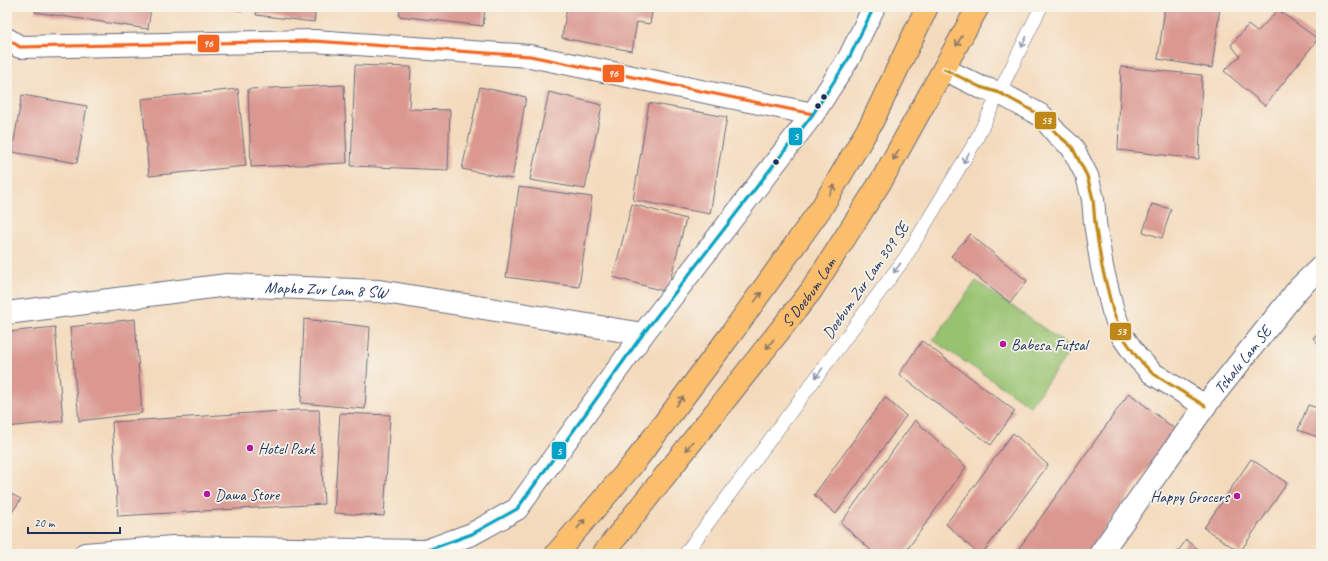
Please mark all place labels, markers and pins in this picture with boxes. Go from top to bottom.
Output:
unlabelled marker [819,92,829,102]
unlabelled marker [813,101,823,111]
unlabelled marker [771,157,781,167]
place label: Babesa Futsal [1011,335,1091,355]
marker: Babesa Futsal [998,339,1008,349]
place label: Hotel Park [258,439,316,459]
marker: Hotel Park [245,443,255,453]
place label: Dawa Store [215,485,281,505]
place label: Happy Grocers [1150,487,1231,507]
marker: Dawa Store [202,489,212,499]
marker: Happy Grocers [1232,491,1242,501]

